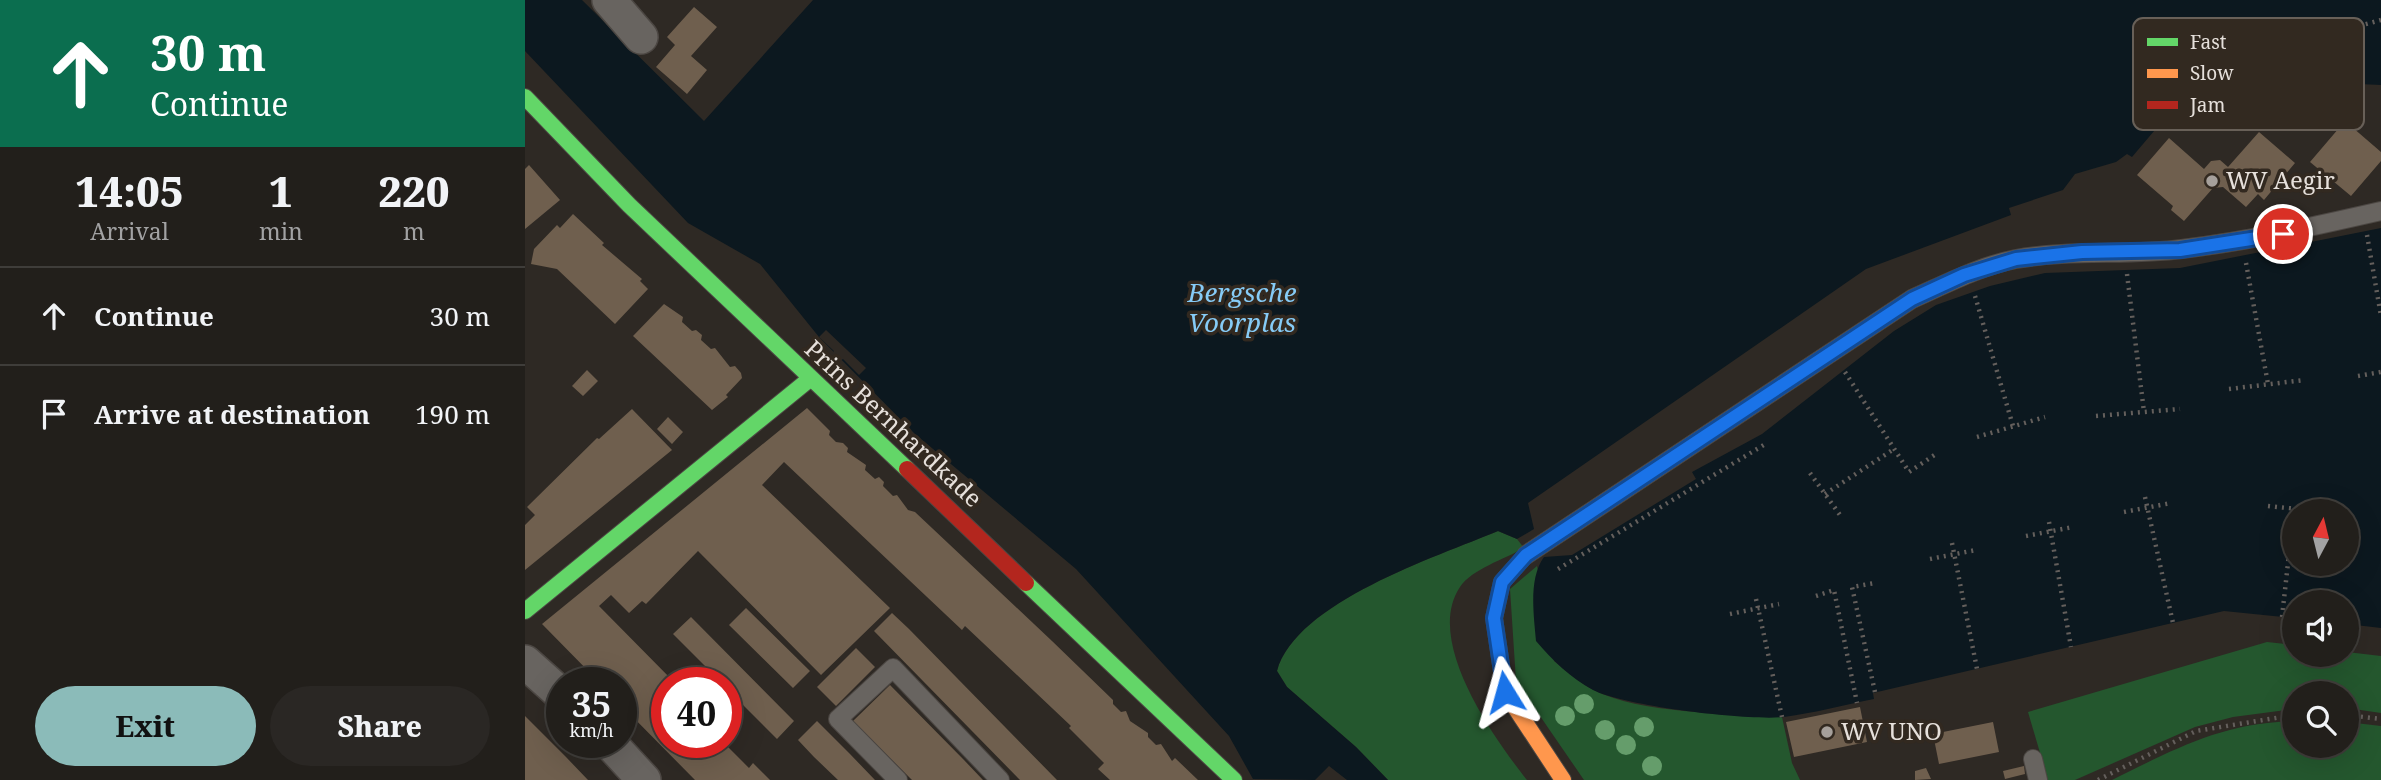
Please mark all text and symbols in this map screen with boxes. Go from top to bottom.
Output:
legend [2133,18,2364,130]
text: 30 m [150,19,266,85]
icon: ahead [35,28,126,119]
text: Fast [2190,29,2227,55]
text: Slow [2190,60,2234,86]
text: Continue [150,82,288,125]
text: Jam [2189,92,2225,118]
text: 14:05 [75,162,184,219]
text: 1 [269,162,293,219]
text: 220 [378,162,450,219]
place label: WV Aegir [2226,163,2335,196]
marker: WV Aegir [2204,173,2220,189]
pin [2253,204,2313,264]
text: Arrival [90,215,169,247]
text: min [259,215,303,247]
text: m [403,215,425,247]
icon: arrive [2264,215,2302,253]
water label: Bergsche Voorplas [1186,274,1297,340]
icon: ahead [35,297,73,335]
text: Continue [94,298,214,334]
text: 30 m [430,298,490,334]
street label: Prins Bernhardkade [798,332,990,514]
icon: arrive [35,395,73,433]
text: Arrive at destination [94,396,370,432]
text: 190 m [415,396,490,432]
north arrow [2282,499,2359,576]
map controls [2282,499,2359,758]
button: sound [2282,590,2359,667]
position arrow [1468,655,1542,729]
speed limit sign: 40 [651,667,742,758]
text: 35 [572,680,611,727]
button: search [2282,681,2359,758]
button: Exit [35,686,256,766]
button: Share [270,686,490,766]
place label: WV UNO [1841,714,1942,747]
text: km/h [569,718,614,742]
marker: WV UNO [1819,724,1835,740]

